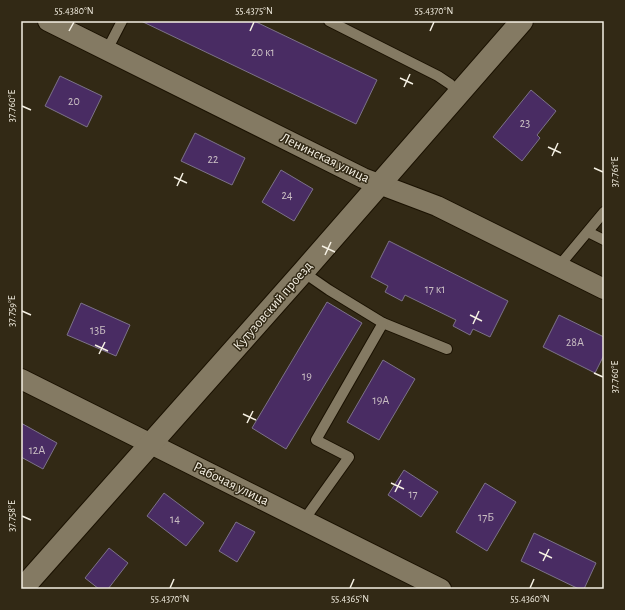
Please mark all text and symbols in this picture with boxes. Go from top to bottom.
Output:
text: 55.4380°N [54,6,94,16]
text: 55.4375°N [235,6,273,16]
text: 55.4370°N [415,6,453,16]
house number: 20 к1 [251,46,275,58]
text: 37.760°E [7,90,17,122]
house number: 20 [68,95,80,107]
house number: 23 [520,117,530,129]
street label: Ленинская улица [278,131,372,186]
house number: 22 [208,153,219,165]
text: 37.761°E [610,157,620,187]
house number: 24 [281,189,293,201]
street label: Кутузовский проезд [231,259,315,353]
house number: 17 к1 [425,283,445,295]
text: 37.759°E [7,295,17,327]
house number: 13Б [90,324,106,336]
house number: 28А [566,336,584,348]
text: 37.760°E [610,361,620,393]
house number: 19 [302,370,312,382]
house number: 19А [373,394,389,406]
house number: 12А [29,444,45,456]
street label: Рабочая улица [191,460,271,509]
house number: 17 [408,488,418,500]
text: 37.758°E [7,500,17,532]
house number: 17Б [478,511,494,523]
house number: 14 [170,513,180,525]
text: 55.4370°N [151,594,189,604]
text: 55.4365°N [331,594,369,604]
text: 55.4360°N [510,594,550,604]

